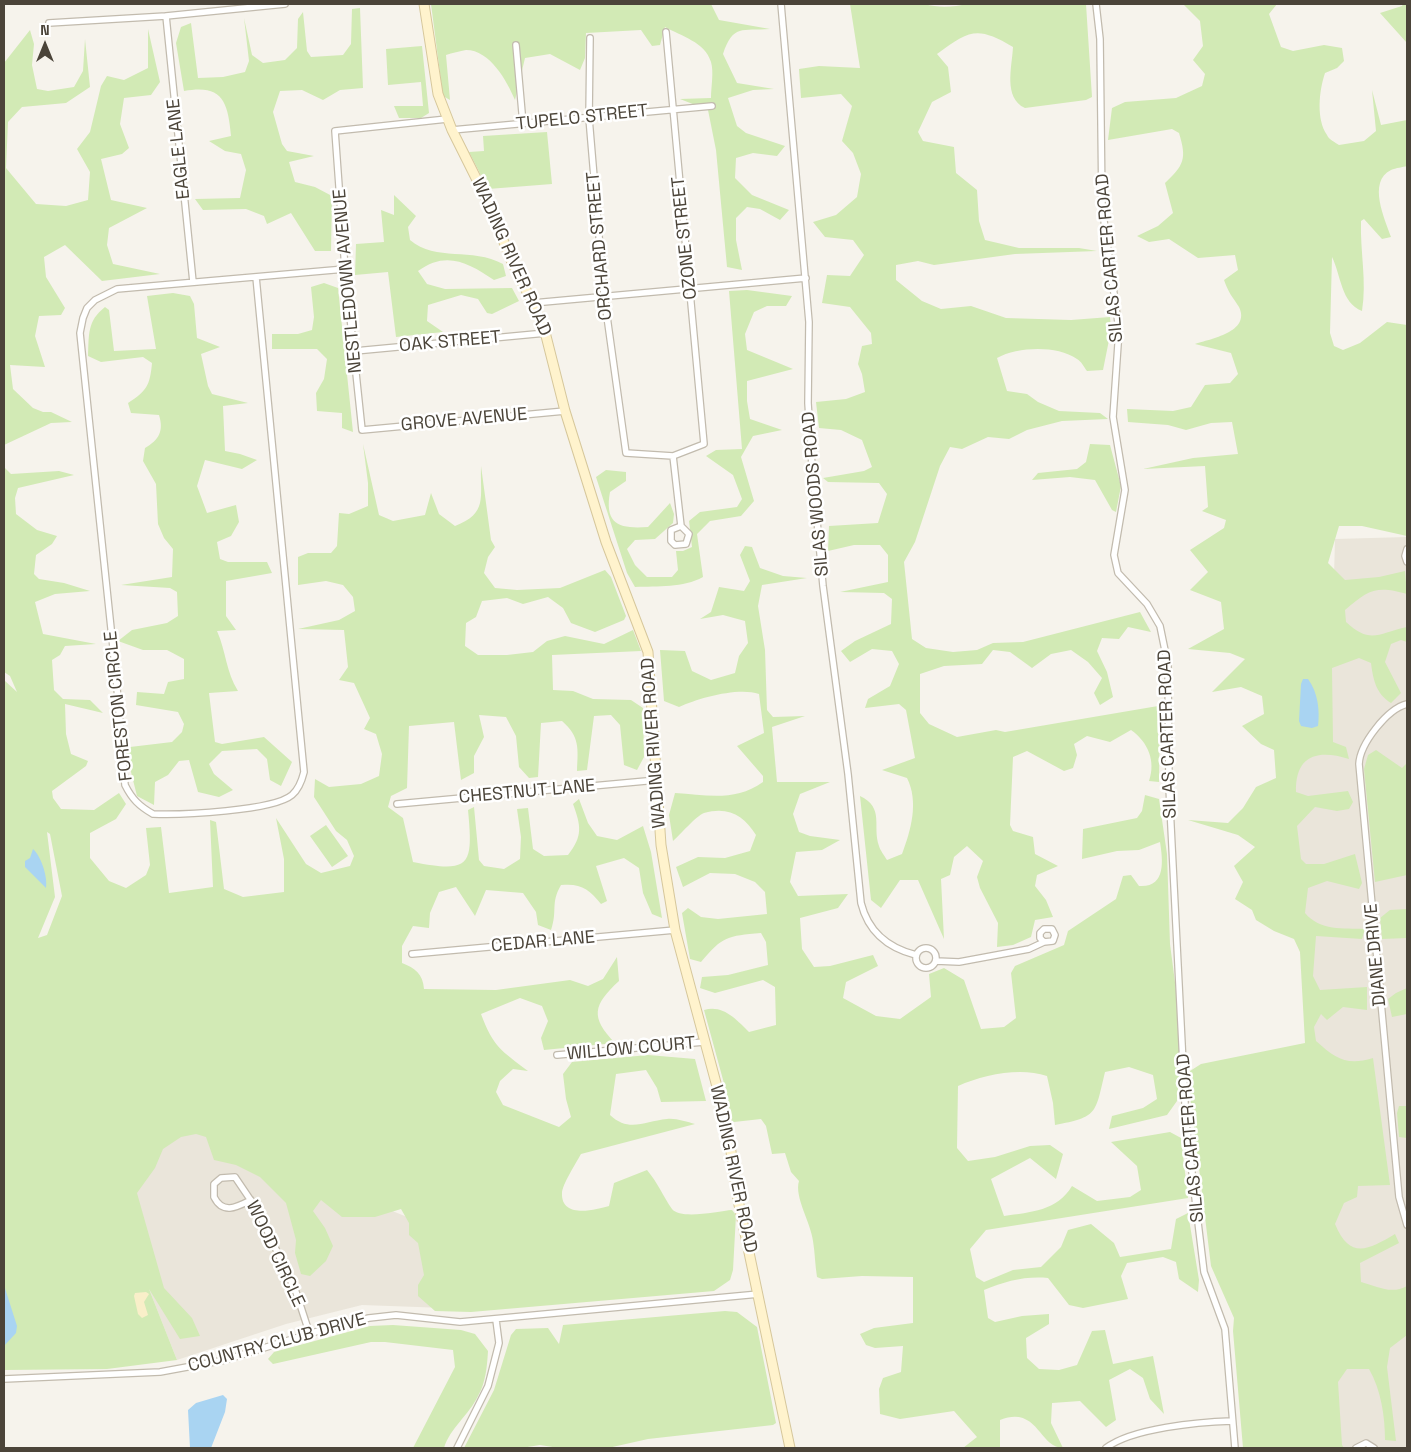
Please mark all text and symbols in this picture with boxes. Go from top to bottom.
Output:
north arrow [20,20,70,70]
text: N [40,21,50,39]
street label: EAGLE LANE [163,98,195,200]
street label: TUPELO STREET [515,100,649,136]
street label: ORCHARD STREET [583,171,617,321]
street label: SILAS CARTER ROAD [1092,173,1128,343]
street label: WADING RIVER ROAD [466,175,556,339]
street label: OZONE STREET [668,175,702,301]
street label: NESTLEDOWN AVENUE [329,188,367,374]
street label: OAK STREET [398,327,502,357]
street label: GROVE AVENUE [400,404,528,436]
street label: SILAS WOODS ROAD [798,411,834,577]
street label: FORESTON CIRCLE [100,630,138,782]
street label: SILAS CARTER ROAD [1154,649,1182,819]
street label: WADING RIVER ROAD [637,657,671,829]
street label: CHESTNUT LANE [458,775,596,809]
street label: DIANE DRIVE [1361,903,1391,1007]
street label: CEDAR LANE [490,927,596,957]
street label: WILLOW COURT [566,1033,696,1065]
street label: SILAS CARTER ROAD [1173,1053,1209,1223]
street label: WADING RIVER ROAD [705,1083,761,1255]
street label: WOOD CIRCLE [241,1197,309,1311]
street label: COUNTRY CLUB DRIVE [186,1309,368,1377]

